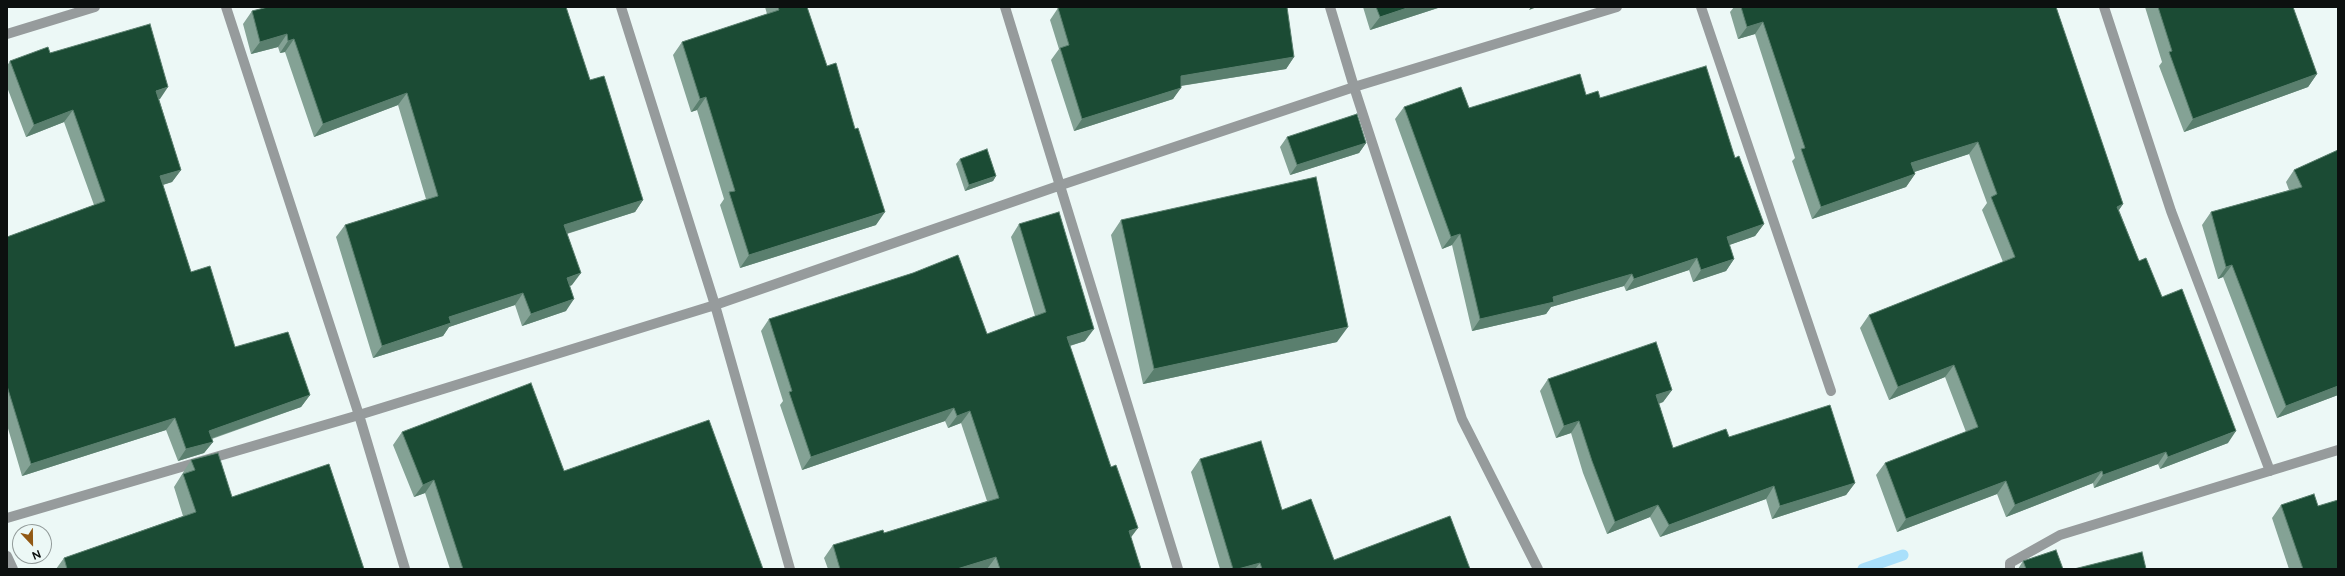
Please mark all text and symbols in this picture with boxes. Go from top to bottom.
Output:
north arrow [12,524,52,564]
text: N [30,547,43,562]

